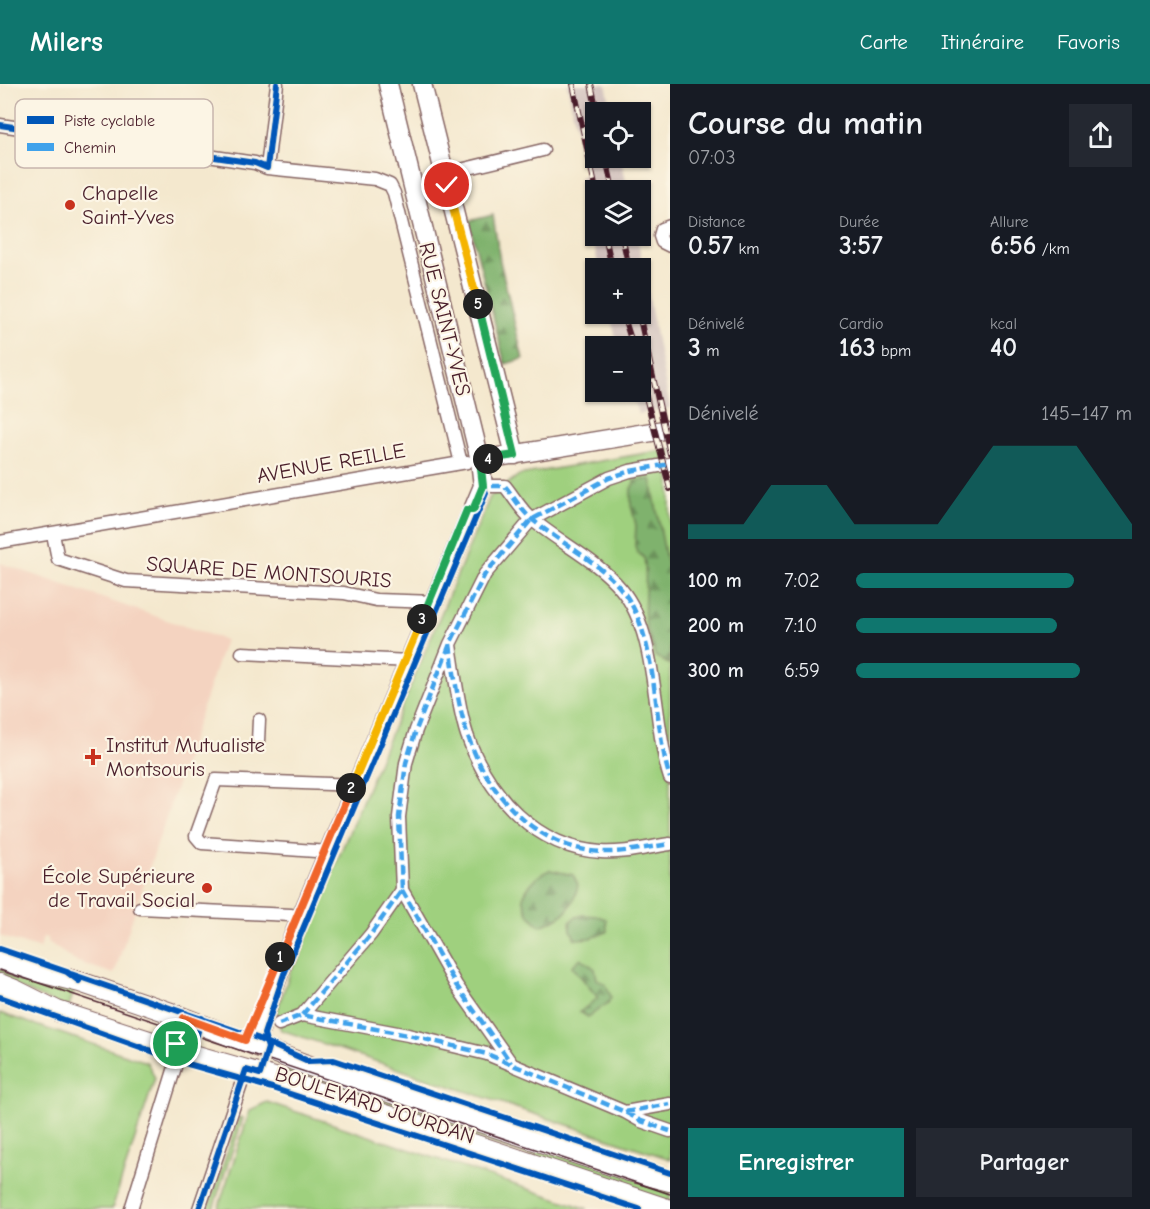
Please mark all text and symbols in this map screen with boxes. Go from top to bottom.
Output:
text: Milers [30,26,103,58]
text: Carte [860,30,908,54]
text: Itinéraire [941,30,1024,54]
text: Favoris [1057,30,1120,54]
legend [15,99,213,168]
map controls [585,102,651,402]
button: locate [585,102,651,168]
text: Course du matin [688,104,923,142]
button: share [1069,104,1132,167]
text: Piste cyclable [64,112,155,130]
text: Chemin [64,139,116,157]
text: 07:03 [688,146,736,169]
pin [421,159,472,210]
icon: check [430,168,463,201]
button: layers [585,180,651,246]
place label: Chapelle Saint-Yves [82,181,174,229]
marker: Chapelle Saint-Yves [63,198,77,212]
text: Distance [688,213,745,231]
text: Durée [839,213,879,231]
text: Allure [990,213,1029,231]
text: 0.57 [688,231,733,261]
text: 3:57 [839,231,883,261]
text: 6:56 [990,231,1036,261]
street label: RUE SAINT-YVES [414,240,476,398]
text: km [733,240,759,258]
text: /km [1036,240,1070,258]
button: + [585,258,651,324]
pin: 5 [463,289,493,319]
text: 5 [474,295,482,313]
text: Dénivelé [688,315,744,333]
text: Cardio [839,315,884,333]
text: kcal [990,315,1017,333]
text: 3 [688,333,701,363]
text: 163 [839,333,876,363]
text: 40 [990,333,1017,363]
button: − [585,336,651,402]
text: m [701,342,719,360]
text: bpm [876,342,911,360]
text: Dénivelé [688,402,759,425]
text: 145–147 m [1041,402,1132,425]
street label: AVENUE REILLE [255,438,407,488]
pin: 4 [473,444,503,474]
text: 4 [484,450,492,468]
street label: SQUARE DE MONTSOURIS [146,551,392,593]
text: 100 m [688,569,742,592]
text: 7:02 [784,569,820,592]
pin: 3 [407,604,437,634]
text: 3 [418,610,426,628]
text: 200 m [688,614,744,637]
text: 7:10 [784,614,817,637]
text: 300 m [688,659,744,682]
text: 6:59 [784,659,820,682]
place label: Institut Mutualiste Montsouris [106,733,265,781]
marker: Institut Mutualiste Montsouris [84,748,102,766]
pin: 2 [336,773,366,803]
text: 2 [347,779,355,797]
place label: École Supérieure de Travail Social [42,864,195,912]
marker: École Supérieure de Travail Social [200,881,214,895]
pin: 1 [265,942,295,972]
text: 1 [277,948,283,966]
pin [150,1018,201,1069]
icon: arrive [159,1027,192,1060]
street label: BOULEVARD JOURDAN [272,1061,478,1149]
button: Enregistrer [688,1128,904,1197]
button: Partager [916,1128,1132,1197]

